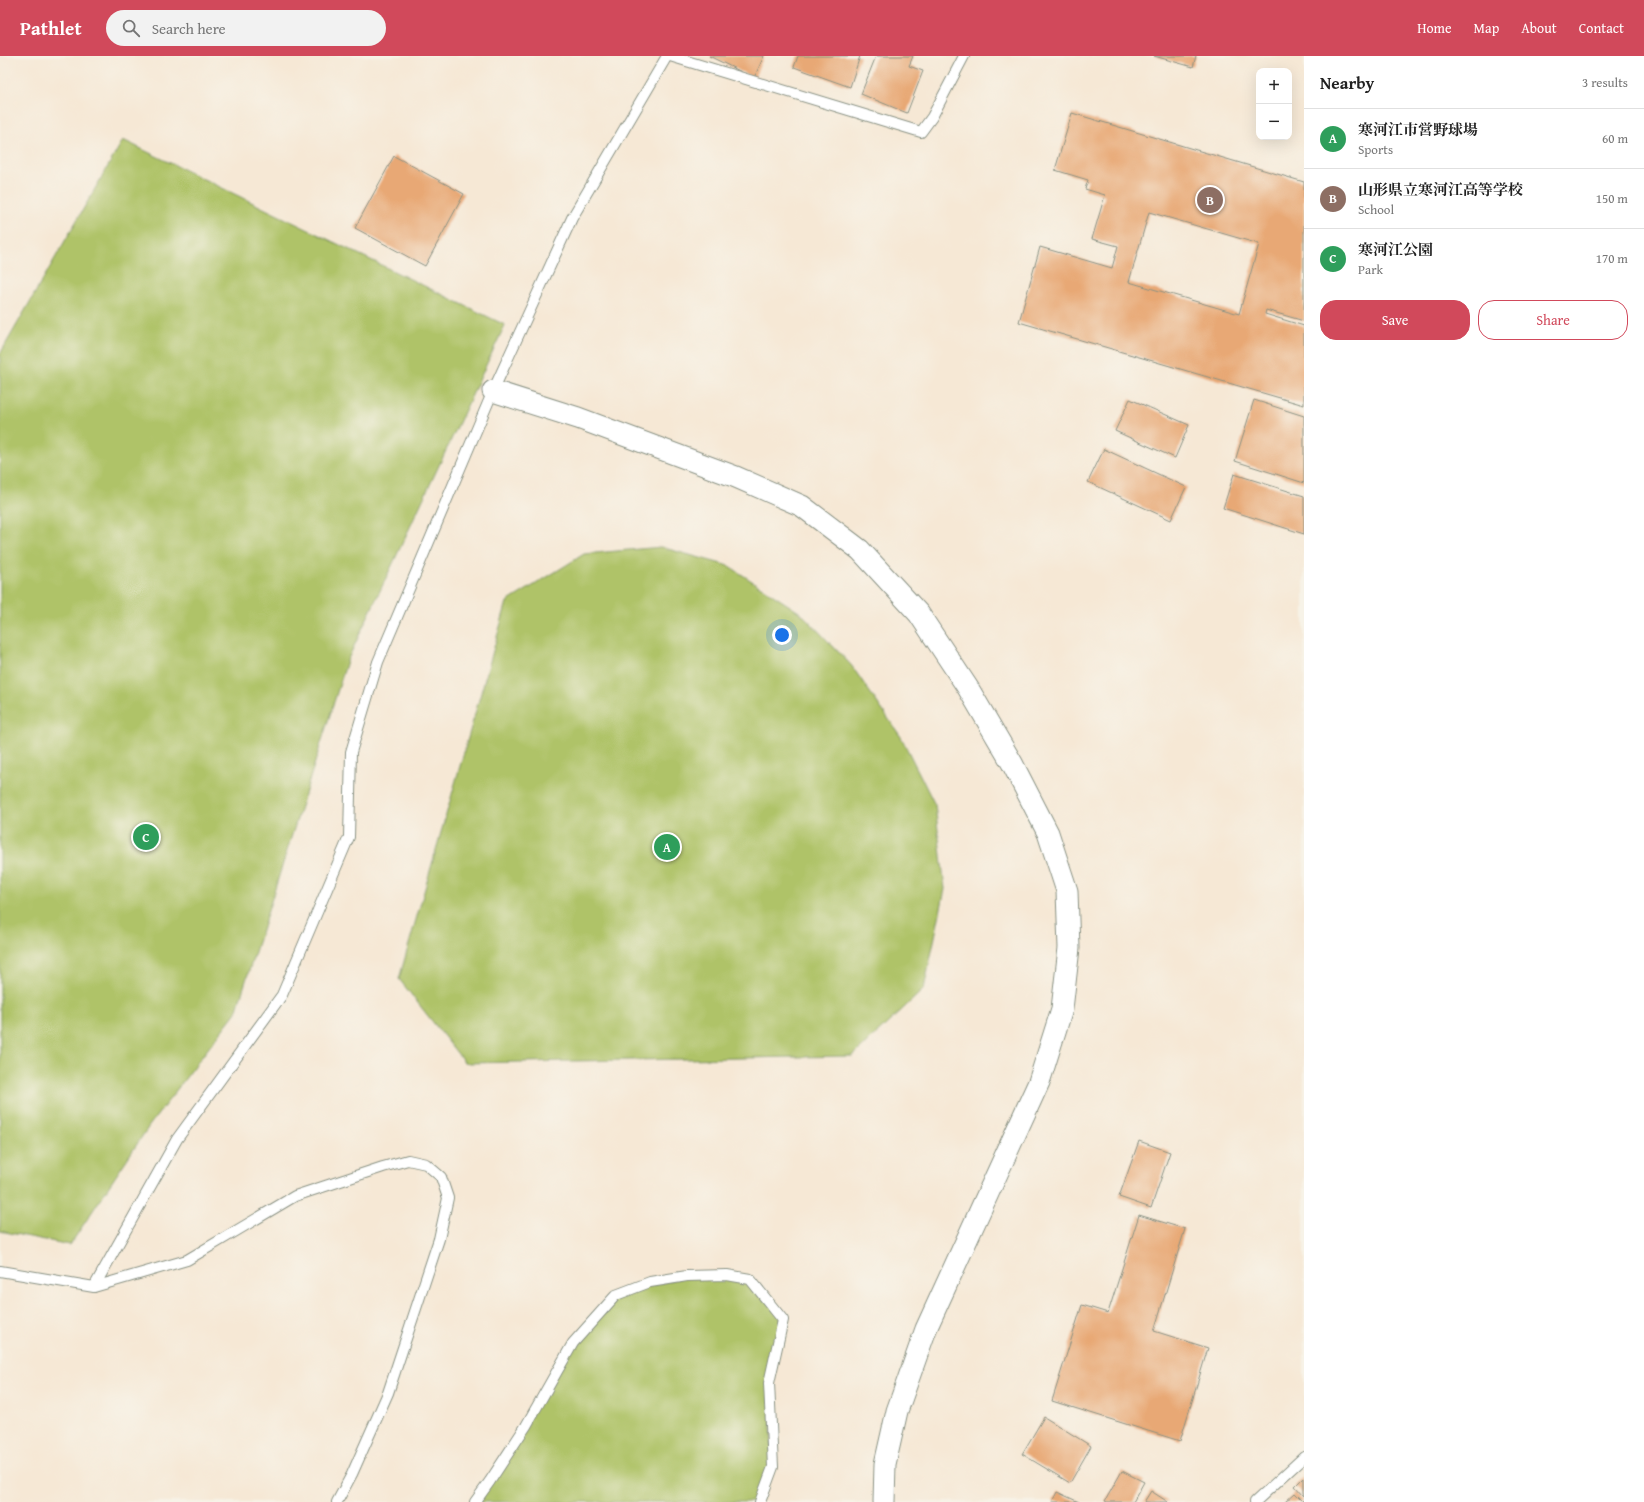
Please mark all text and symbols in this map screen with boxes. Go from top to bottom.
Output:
search box [106,10,386,46]
text: Pathlet [20,14,82,42]
icon: search [120,17,142,39]
text: Search here [152,18,226,39]
text: Home [1417,18,1452,38]
text: Map [1474,18,1499,38]
text: About [1521,18,1557,38]
text: Contact [1579,18,1624,38]
map controls [1256,68,1292,140]
button: + [1256,68,1292,104]
text: Nearby [1320,70,1374,95]
text: 3 results [1582,73,1628,92]
button: − [1256,104,1292,140]
text: 寒河江市営野球場 [1358,119,1478,140]
text: A [1329,129,1337,148]
text: 60 m [1602,129,1628,148]
text: Sports [1358,140,1393,159]
text: 山形県立寒河江高等学校 [1358,179,1523,200]
pin: B [1197,185,1223,215]
text: B [1329,189,1337,208]
text: 150 m [1596,189,1628,208]
text: School [1358,200,1394,219]
text: 寒河江公園 [1358,239,1433,260]
text: C [1329,249,1337,268]
text: 170 m [1596,249,1628,268]
text: Park [1358,260,1383,279]
button: Save [1320,300,1470,340]
button: Share [1478,300,1628,340]
your location [772,625,792,645]
pin: C [133,822,159,852]
pin: A [654,832,680,862]

